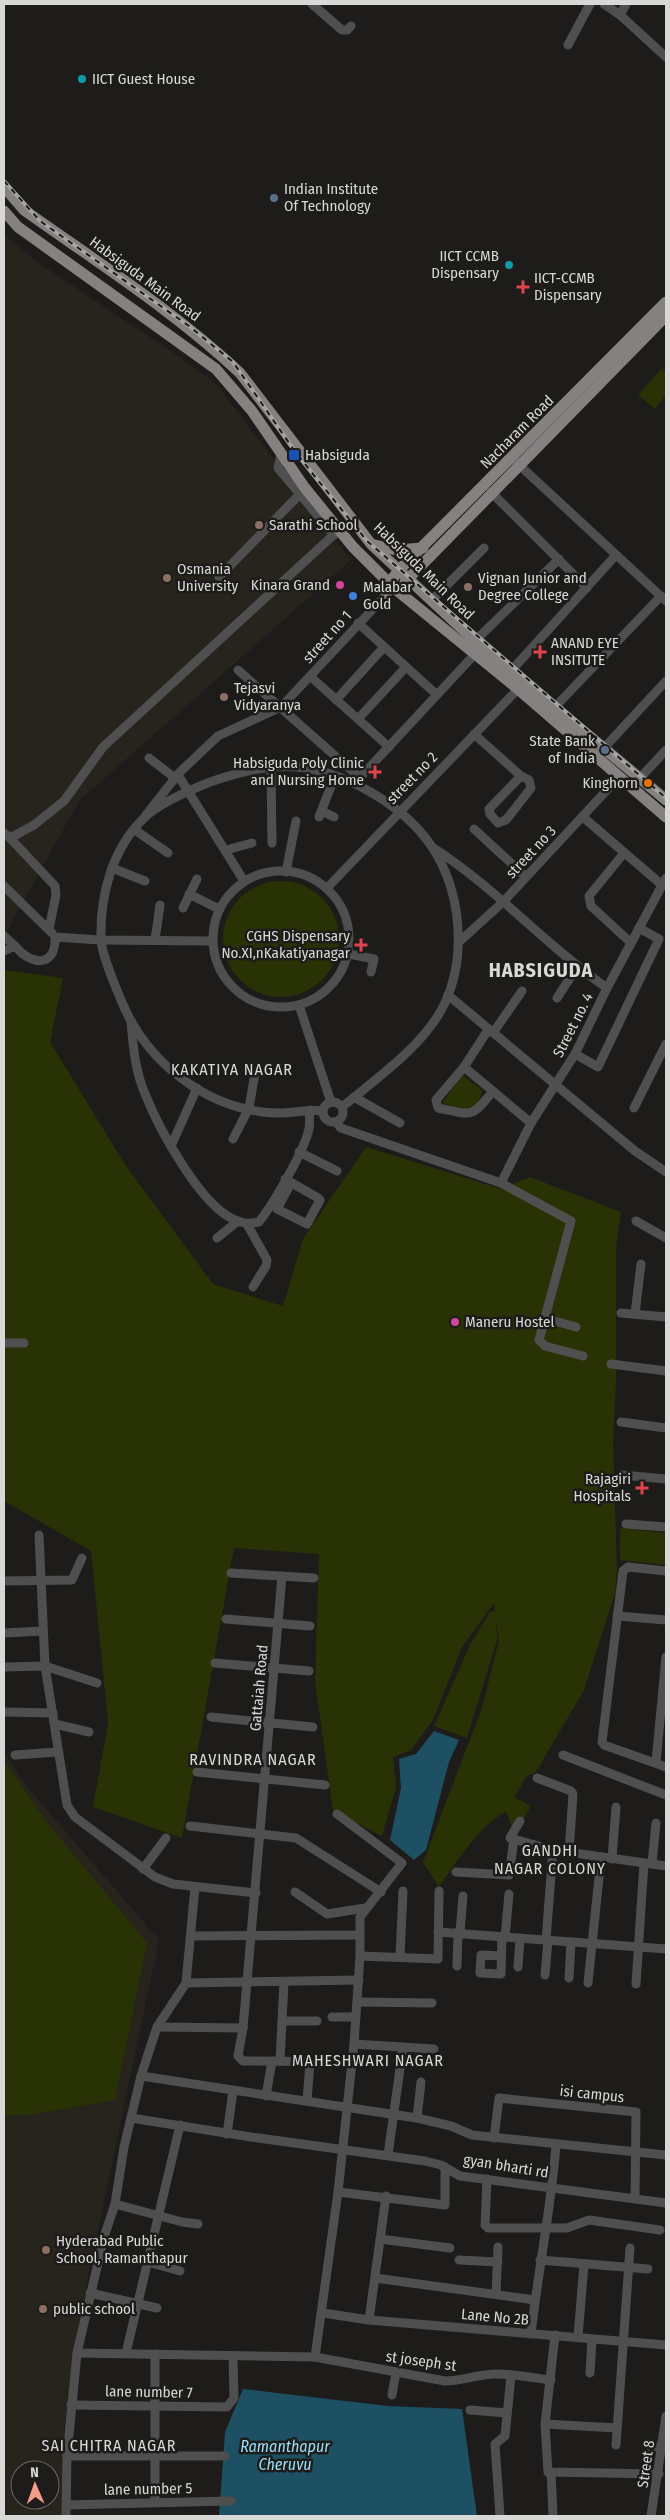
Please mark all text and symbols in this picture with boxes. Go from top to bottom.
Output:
place label: IICT Guest House [92,70,195,88]
marker: IICT Guest House [76,73,88,85]
place label: Indian Institute Of Technology [284,180,378,215]
marker: Indian Institute Of Technology [268,192,280,204]
street label: Habsiguda Main Road [86,233,204,325]
place label: IICT CCMB Dispensary [431,247,499,282]
marker: IICT CCMB Dispensary [503,259,515,271]
place label: IICT-CCMB Dispensary [534,269,602,304]
marker: IICT-CCMB Dispensary [516,280,530,294]
street label: Nacharam Road [477,392,557,472]
place label: Habsiguda [305,446,370,464]
marker: Habsiguda [287,448,301,462]
place label: Sarathi School [269,516,358,534]
street label: Habsiguda Main Road [370,518,478,624]
marker: Sarathi School [253,519,265,531]
place label: Osmania University [177,560,239,595]
place label: Vignan Junior and Degree College [478,569,587,604]
marker: Osmania University [161,572,173,584]
place label: Kinara Grand [251,576,330,594]
place label: Malabar Gold [363,578,413,613]
marker: Kinara Grand [334,579,346,591]
marker: Vignan Junior and Degree College [462,581,474,593]
marker: Malabar Gold [347,590,359,602]
street label: street no 1 [299,607,355,667]
place label: ANAND EYE INSITUTE [551,634,619,669]
marker: ANAND EYE INSITUTE [533,645,547,659]
place label: Tejasvi Vidyaranya [234,679,301,714]
marker: Tejasvi Vidyaranya [218,691,230,703]
place label: State Bank of India [529,732,595,767]
marker: State Bank of India [599,744,611,756]
street label: street no 2 [383,748,441,808]
place label: Habsiguda Poly Clinic and Nursing Home [233,754,365,789]
marker: Habsiguda Poly Clinic and Nursing Home [368,765,382,779]
place label: Kinghorn [582,774,638,792]
marker: Kinghorn [642,777,654,789]
street label: street no 3 [502,822,560,882]
place label: CGHS Dispensary No.XI,nKakatiyanagar [221,927,351,962]
marker: CGHS Dispensary No.XI,nKakatiyanagar [354,938,368,952]
district label: HABSIGUDA [489,958,593,982]
street label: Street no. 4 [549,990,597,1060]
district label: KAKATIYA NAGAR [171,1060,293,1079]
place label: Maneru Hostel [465,1313,554,1331]
marker: Maneru Hostel [449,1316,461,1328]
place label: Rajagiri Hospitals [573,1470,631,1505]
marker: Rajagiri Hospitals [635,1481,649,1495]
street label: Gattaiah Road [246,1644,272,1732]
district label: RAVINDRA NAGAR [189,1750,317,1769]
district label: GANDHI NAGAR COLONY [494,1841,606,1878]
district label: MAHESHWARI NAGAR [292,2051,444,2070]
street label: isi campus [559,2082,625,2106]
street label: gyan bharti rd [462,2150,550,2182]
place label: Hyderabad Public School, Ramanthapur [56,2232,188,2267]
marker: Hyderabad Public School, Ramanthapur [40,2244,52,2256]
place label: public school [53,2300,135,2318]
marker: public school [37,2303,49,2315]
street label: Lane No 2B [460,2305,530,2329]
street label: st joseph st [385,2347,458,2375]
street label: lane number 7 [105,2382,193,2402]
district label: SAI CHITRA NAGAR [42,2436,176,2455]
water label: Ramanthapur Cheruvu [240,2437,330,2474]
street label: Street 8 [634,2439,658,2489]
north arrow [10,2460,60,2510]
text: N [30,2464,39,2481]
street label: lane number 5 [104,2479,192,2499]

